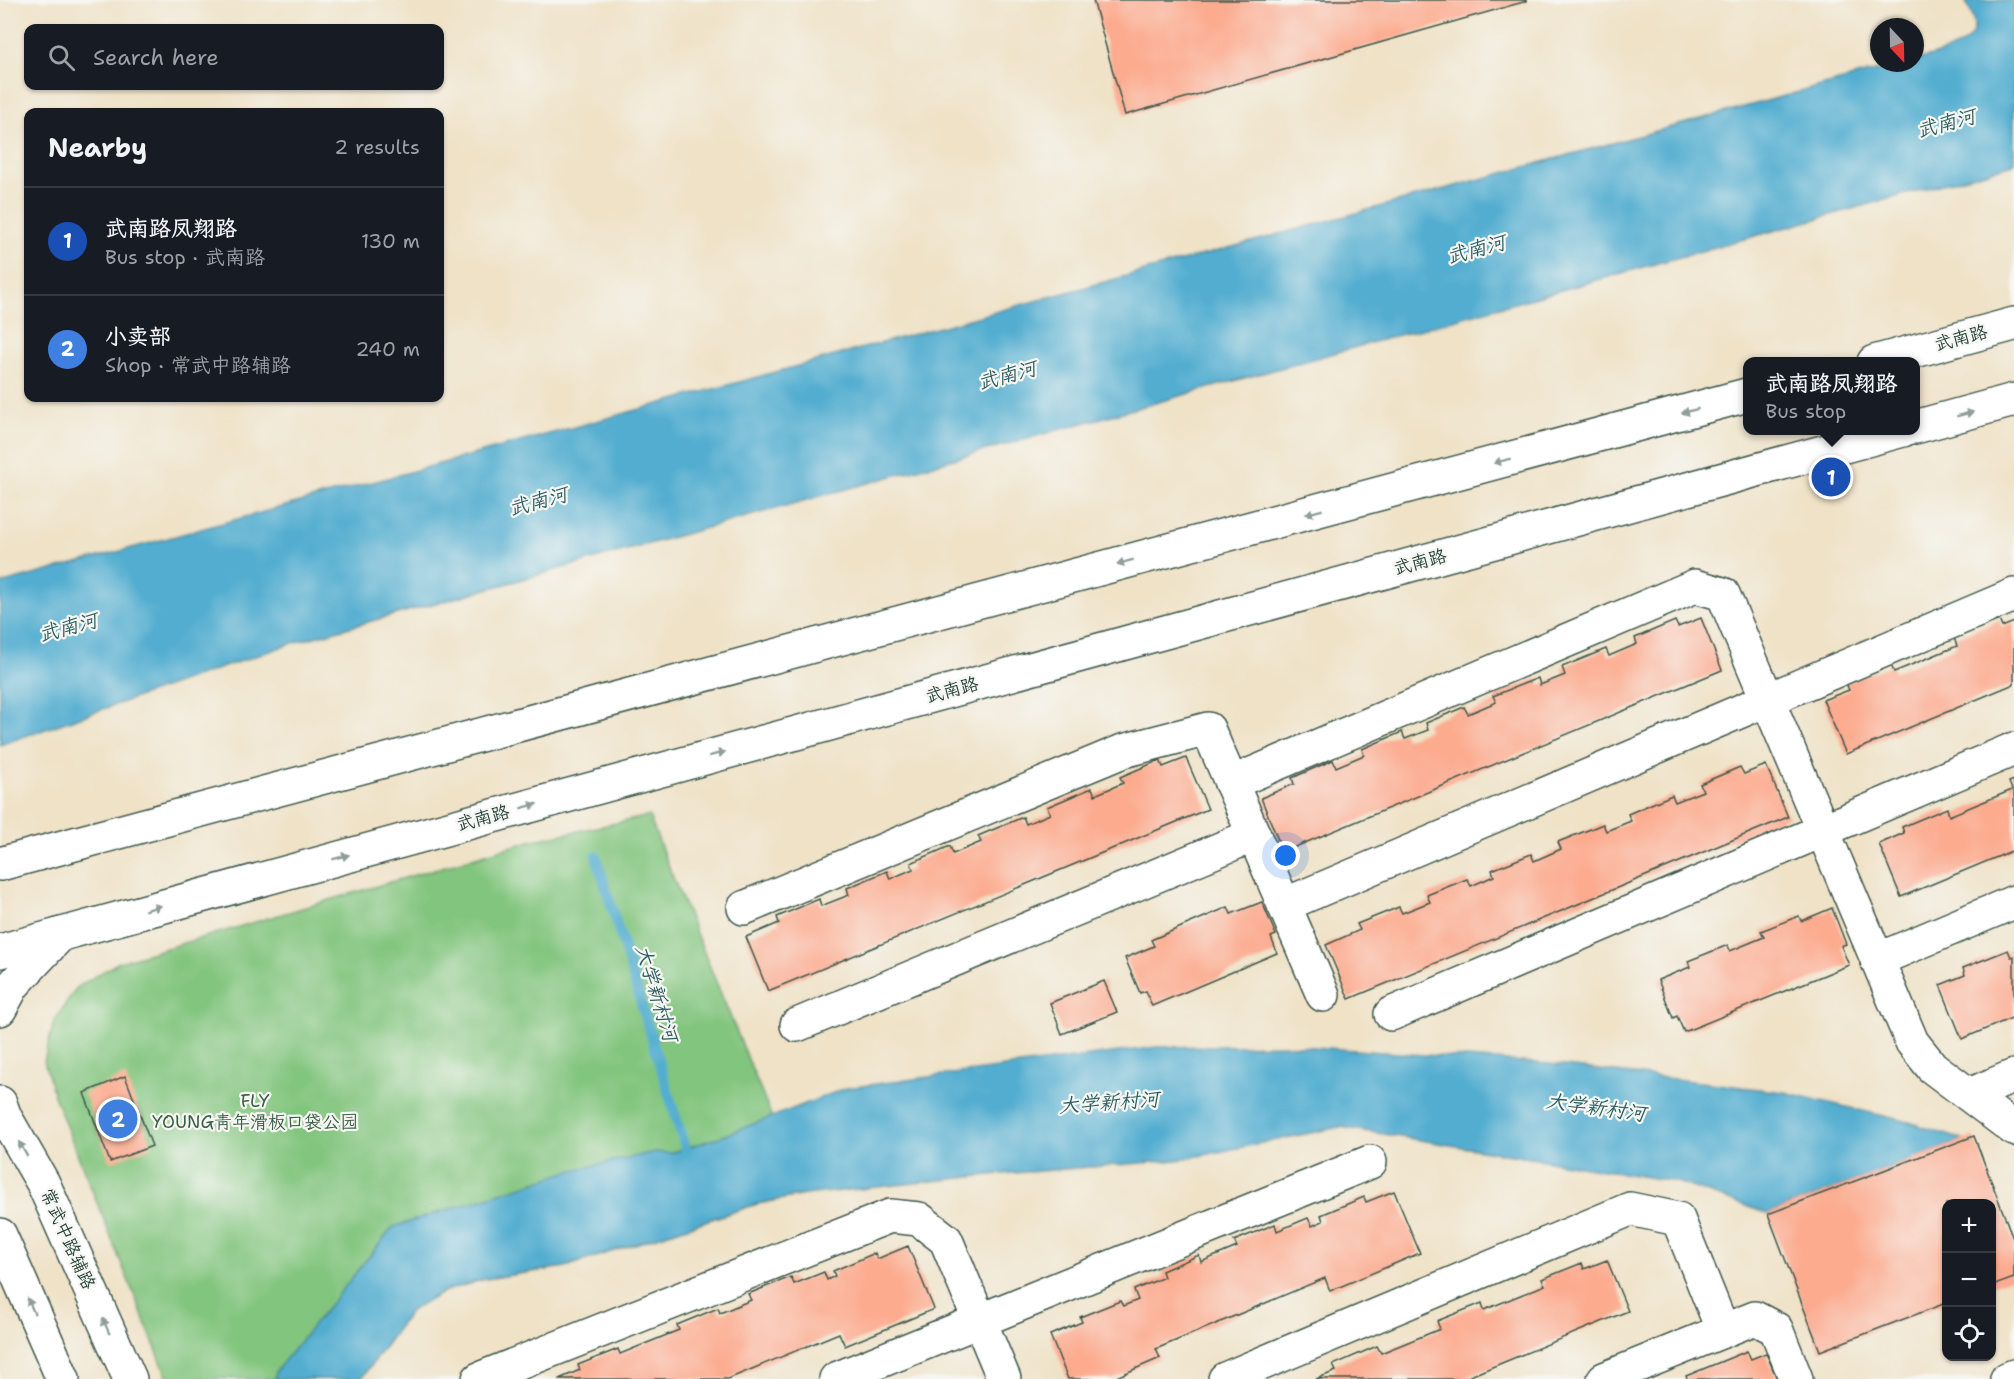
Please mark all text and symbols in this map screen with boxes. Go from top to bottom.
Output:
north arrow [1870,18,1924,72]
search box [24,24,444,90]
icon: search [45,41,78,74]
text: Search here [93,43,219,72]
water label: 武南河 [1914,102,1981,143]
text: Nearby [48,130,147,165]
text: 2 results [334,134,420,160]
text: 武南路凤翔路 [105,214,237,243]
text: 1 [63,228,72,254]
text: 130 m [361,228,420,254]
water label: 武南河 [1444,228,1511,269]
text: Bus stop · 武南路 [105,244,265,270]
street label: 武南路 [1932,319,1990,357]
text: 小卖部 [105,322,171,351]
text: 2 [61,336,75,362]
text: 240 m [355,336,420,362]
text: Shop · 常武中路辅路 [105,352,291,378]
water label: 武南河 [975,354,1042,395]
popup [1743,357,1920,435]
text: 武南路凤翔路 [1765,369,1898,398]
text: Bus stop [1765,398,1846,424]
one-way arrow [1681,406,1700,416]
one-way arrow [1956,409,1974,418]
pin: 1 [1812,454,1850,500]
one-way arrow [1493,457,1511,466]
water label: 武南河 [506,480,573,521]
one-way arrow [1305,507,1323,517]
street label: 武南路 [1391,543,1449,581]
one-way arrow [1116,558,1134,567]
water label: 武南河 [36,606,103,647]
street label: 武南路 [923,671,981,709]
one-way arrow [708,749,726,759]
street label: 武南路 [454,799,512,837]
one-way arrow [520,800,538,810]
your location [1271,841,1300,870]
one-way arrow [332,852,350,861]
one-way arrow [144,903,162,913]
water label: 大学新村河 [630,941,685,1047]
water label: 大学新村河 [1058,1085,1163,1118]
water label: 大学新村河 [1545,1087,1650,1127]
park label: FLY YOUNG青年滑板口袋公园 [152,1089,358,1134]
pin: 2 [98,1096,138,1142]
one-way arrow [18,1141,29,1157]
street label: 常武中路辅路 [35,1185,101,1293]
map controls [1942,1199,1996,1361]
button: + [1942,1199,1996,1253]
button: − [1942,1253,1996,1307]
one-way arrow [27,1298,36,1315]
button: locate [1942,1307,1996,1361]
one-way arrow [101,1316,111,1334]

